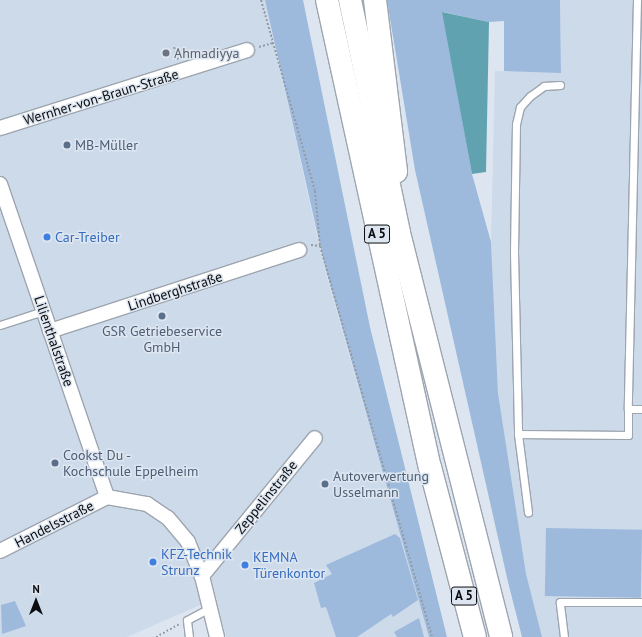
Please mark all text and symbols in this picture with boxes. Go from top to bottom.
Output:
place label: Ahmadiyya [174,45,240,61]
marker: Ahmadiyya [161,48,171,58]
street label: Wernher-von-Braun-Straße [21,65,181,129]
place label: MB-Müller [75,137,138,153]
marker: MB-Müller [62,140,72,150]
road number: A 5 [363,223,391,245]
place label: Car-Treiber [55,229,120,245]
marker: Car-Treiber [42,232,52,242]
street label: Lindberghstraße [126,268,224,314]
street label: Lilienthalstraße [31,293,77,389]
marker: GSR Getriebeservice GmbH [157,311,167,321]
place label: GSR Getriebeservice GmbH [102,323,222,356]
place label: Cookst Du - Kochschule Eppelheim [63,447,198,480]
street label: Zeppelinstraße [231,457,301,537]
marker: Cookst Du - Kochschule Eppelheim [50,458,60,468]
place label: Autoverwertung Usselmann [333,468,429,500]
marker: Autoverwertung Usselmann [320,479,330,489]
street label: Handelsstraße [12,497,96,551]
place label: KFZ-Technik Strunz [161,546,232,578]
place label: KEMNA Türenkontor [253,549,325,582]
marker: KFZ-Technik Strunz [148,557,158,567]
marker: KEMNA Türenkontor [240,560,250,570]
north arrow [16,581,56,621]
text: N [32,582,40,596]
road number: A 5 [450,585,478,607]

